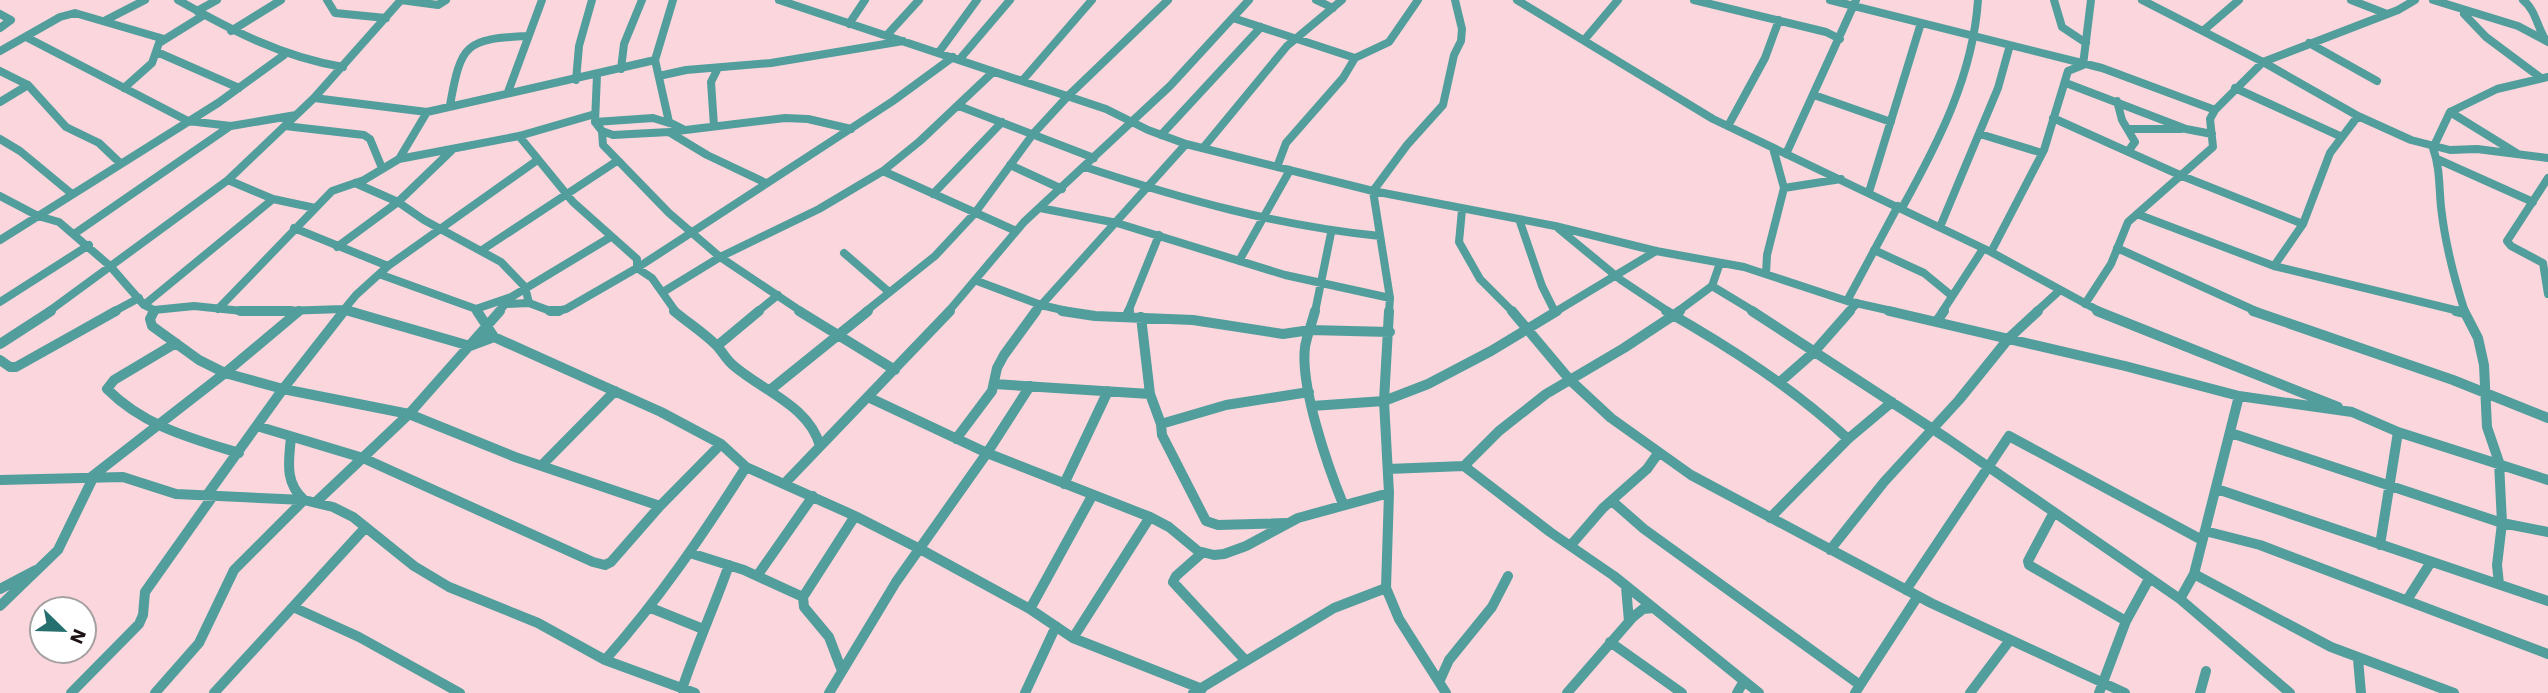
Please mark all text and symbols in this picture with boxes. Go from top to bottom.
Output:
north arrow [28,595,98,665]
text: N [65,625,92,647]

